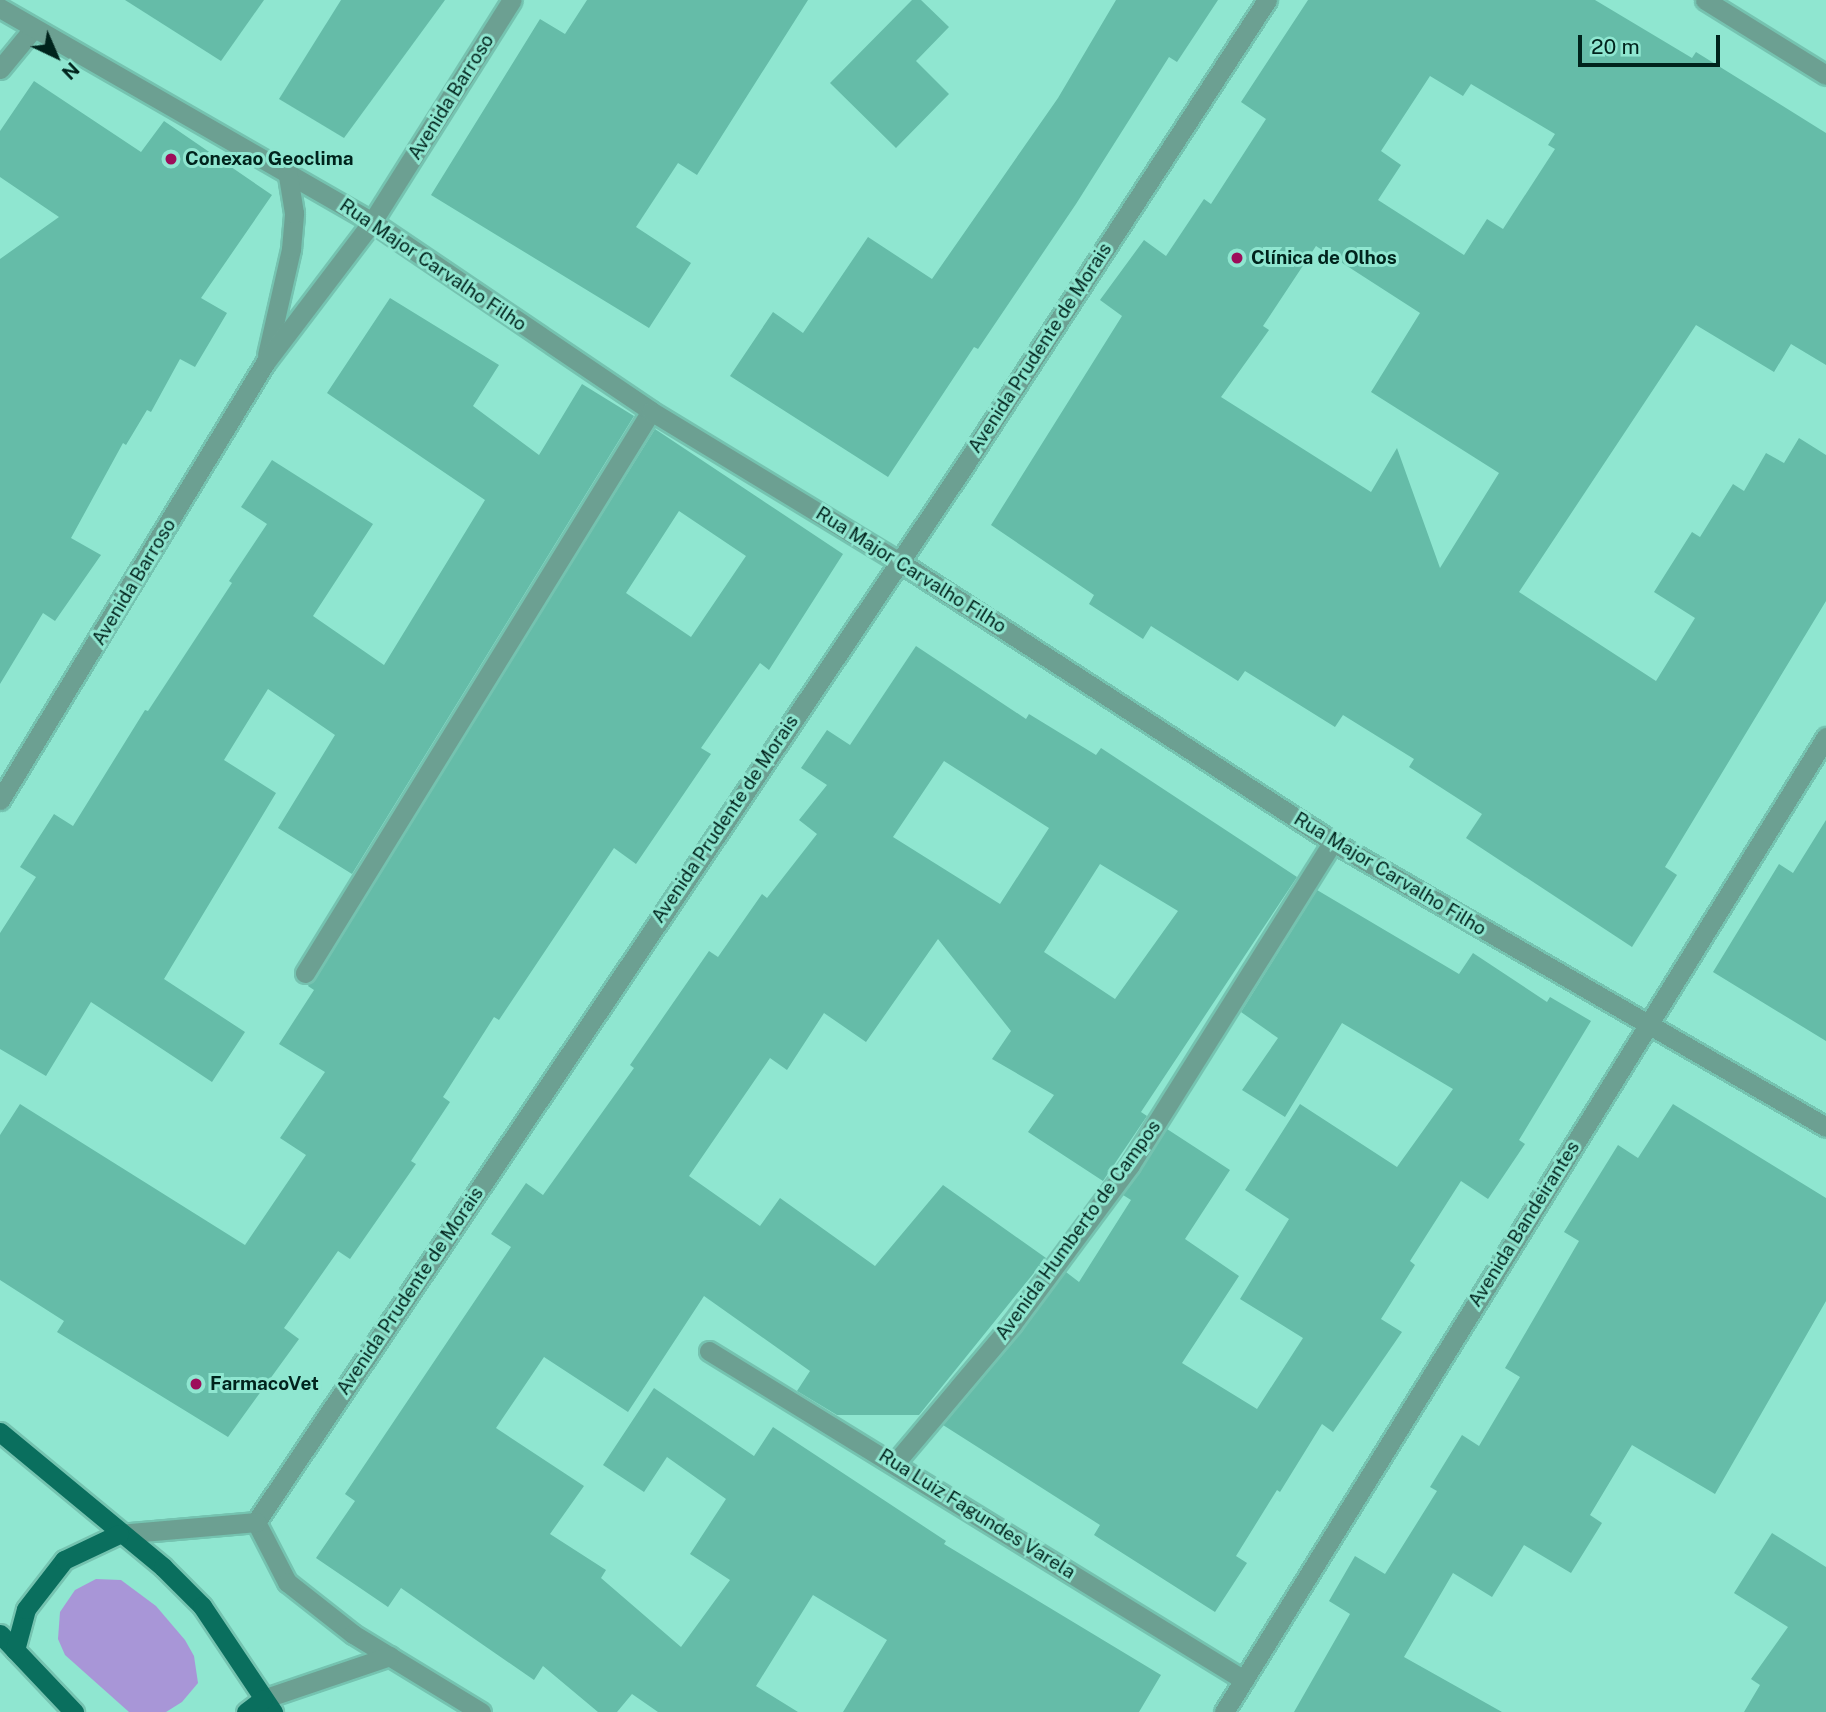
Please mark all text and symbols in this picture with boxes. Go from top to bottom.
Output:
north arrow [21,21,91,91]
scale bar [1581,21,1723,65]
street label: Avenida Barroso [403,30,499,164]
text: 20 m [1591,34,1640,59]
text: N [58,58,84,84]
place label: Conexao Geoclima [185,148,353,170]
marker: Conexao Geoclima [163,151,179,167]
street label: Rua Major Carvalho Filho [335,194,531,336]
street label: Avenida Prudente de Morais [963,238,1117,458]
place label: Clínica de Olhos [1251,247,1397,269]
marker: Clínica de Olhos [1229,250,1245,266]
street label: Rua Major Carvalho Filho [812,502,1010,638]
street label: Avenida Barroso [87,515,181,649]
street label: Avenida Prudente de Morais [647,710,803,928]
street label: Rua Major Carvalho Filho [1290,807,1490,941]
street label: Avenida Humberto de Campos [990,1115,1166,1345]
street label: Avenida Bandeirantes [1464,1137,1584,1311]
street label: Avenida Prudente de Morais [332,1182,488,1400]
place label: FarmacoVet [210,1373,319,1395]
marker: FarmacoVet [188,1376,204,1392]
street label: Rua Luiz Fagundes Varela [874,1444,1080,1584]

